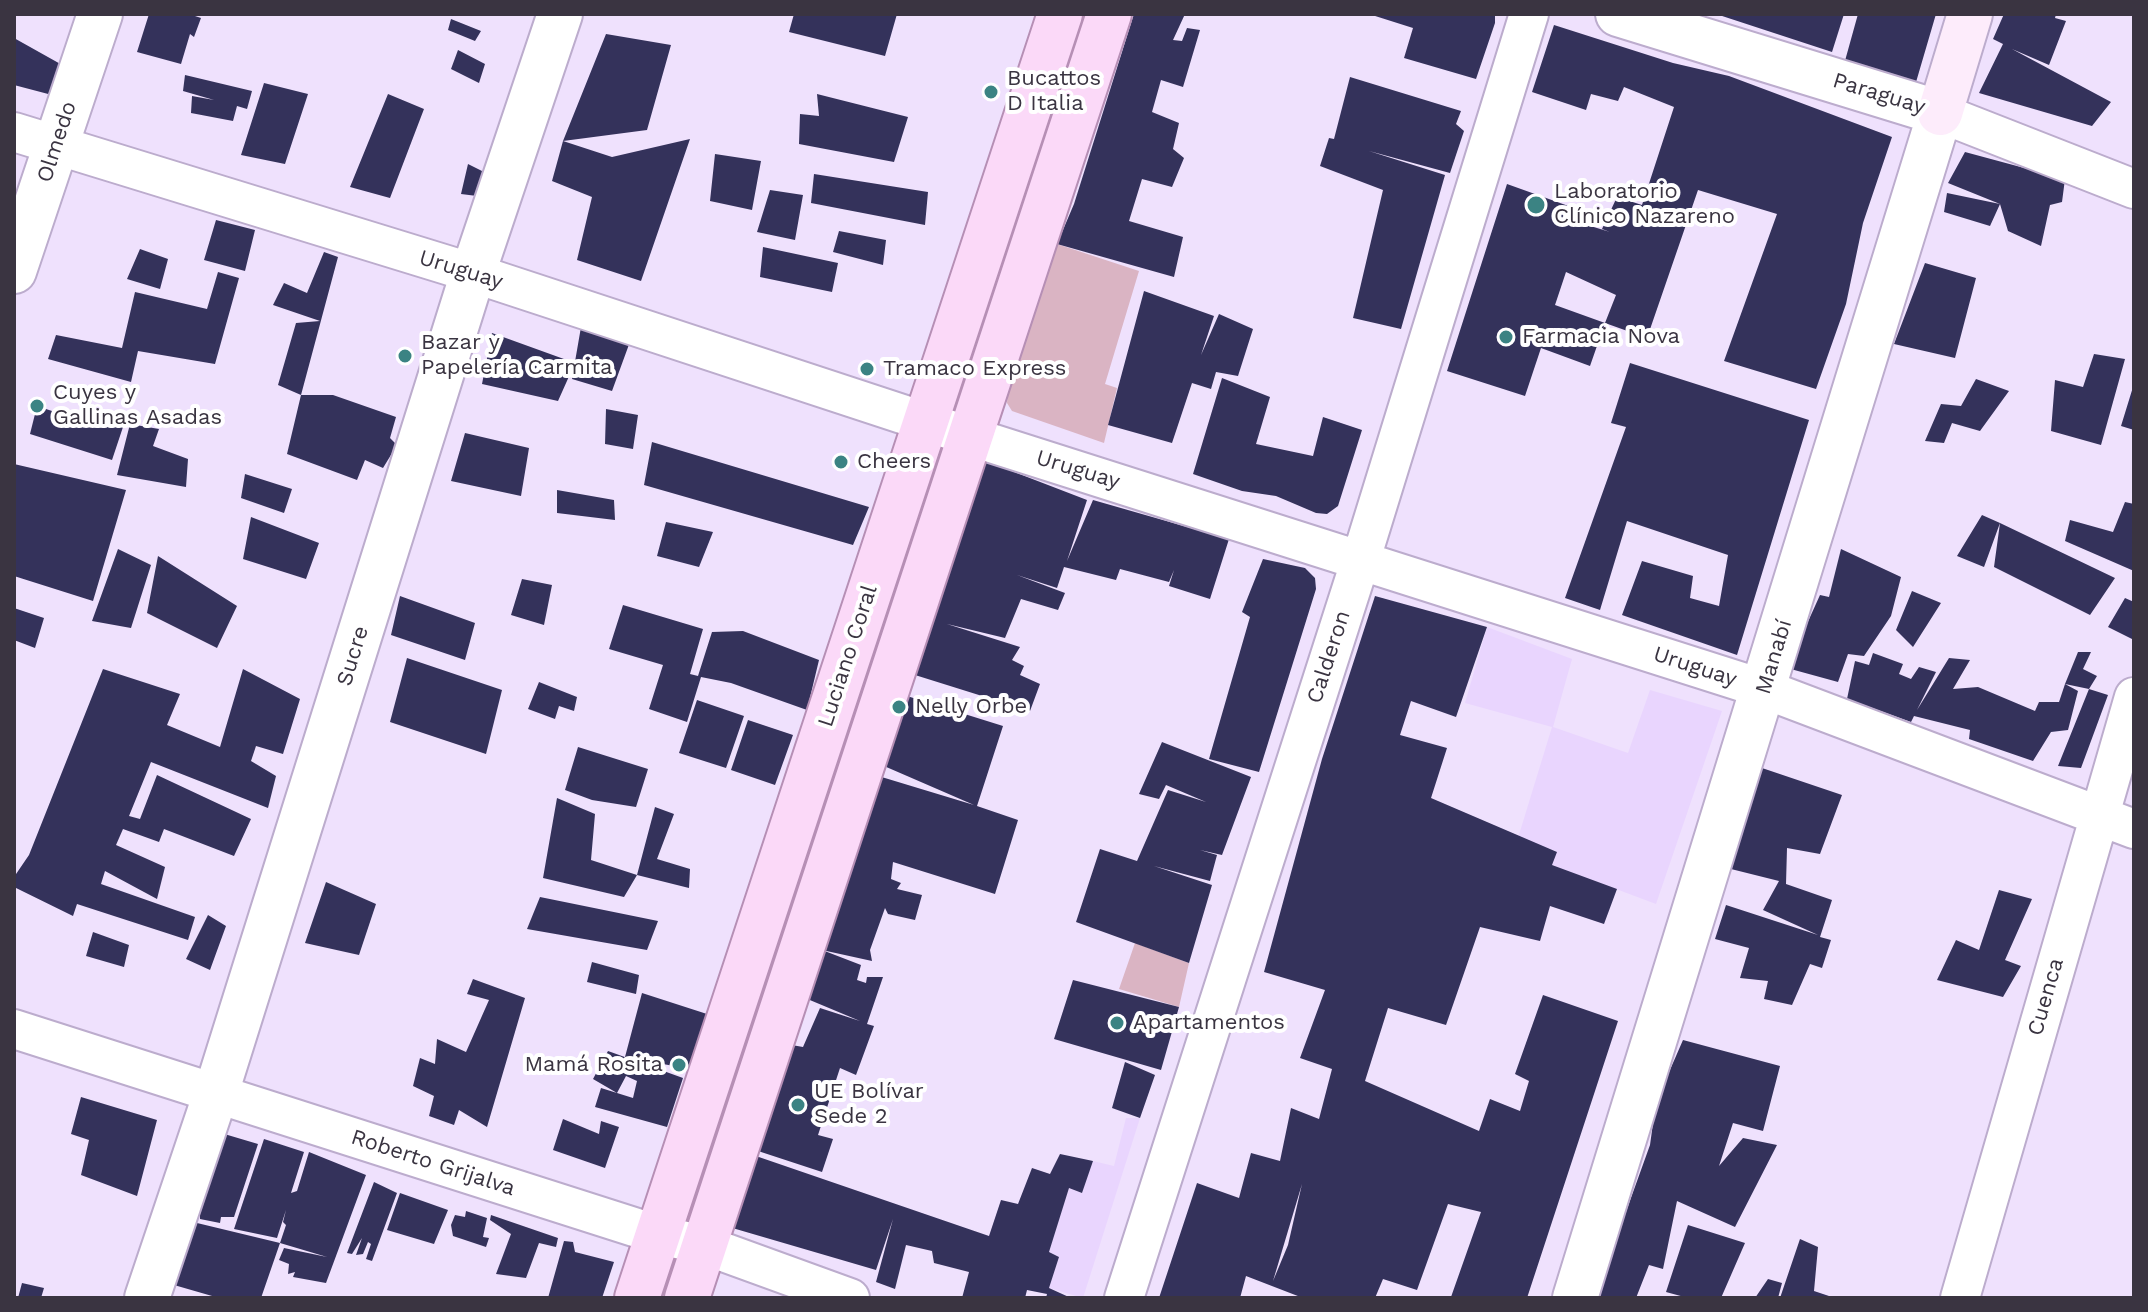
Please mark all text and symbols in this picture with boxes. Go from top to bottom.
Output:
place label: Bucattos D Italia [1007,66,1101,118]
street label: Paraguay [1830,67,1928,121]
marker: Bucattos D Italia [982,83,1000,101]
street label: Olmedo [31,98,83,186]
place label: Laboratorio Clínico Nazareno [1554,179,1735,230]
marker: Laboratorio Clínico Nazareno [1525,194,1547,216]
street label: Uruguay [416,245,506,295]
place label: Farmacia Nova [1522,324,1680,350]
marker: Farmacia Nova [1497,328,1515,346]
place label: Bazar y Papelería Carmita [421,330,613,382]
marker: Bazar y Papelería Carmita [396,347,414,365]
place label: Tramaco Express [883,356,1066,382]
marker: Tramaco Express [858,360,876,378]
place label: Cuyes y Gallinas Asadas [53,380,222,432]
marker: Cuyes y Gallinas Asadas [28,397,46,415]
street label: Uruguay [1033,445,1123,495]
place label: Cheers [857,449,931,475]
marker: Cheers [832,453,850,471]
street label: Luciano Coral [813,582,883,730]
street label: Calderon [1302,607,1356,707]
street label: Manabí [1750,616,1798,698]
street label: Sucre [331,623,375,689]
street label: Uruguay [1650,641,1740,693]
place label: Nelly Orbe [915,694,1027,720]
marker: Nelly Orbe [890,698,908,716]
street label: Cuenca [2022,955,2070,1039]
place label: Apartamentos [1133,1010,1285,1036]
marker: Apartamentos [1108,1014,1126,1032]
place label: Mamá Rosita [524,1052,663,1078]
marker: Mamá Rosita [670,1056,688,1074]
place label: UE Bolívar Sede 2 [814,1079,924,1130]
marker: UE Bolívar Sede 2 [789,1096,807,1114]
street label: Roberto Grijalva [348,1124,518,1202]

